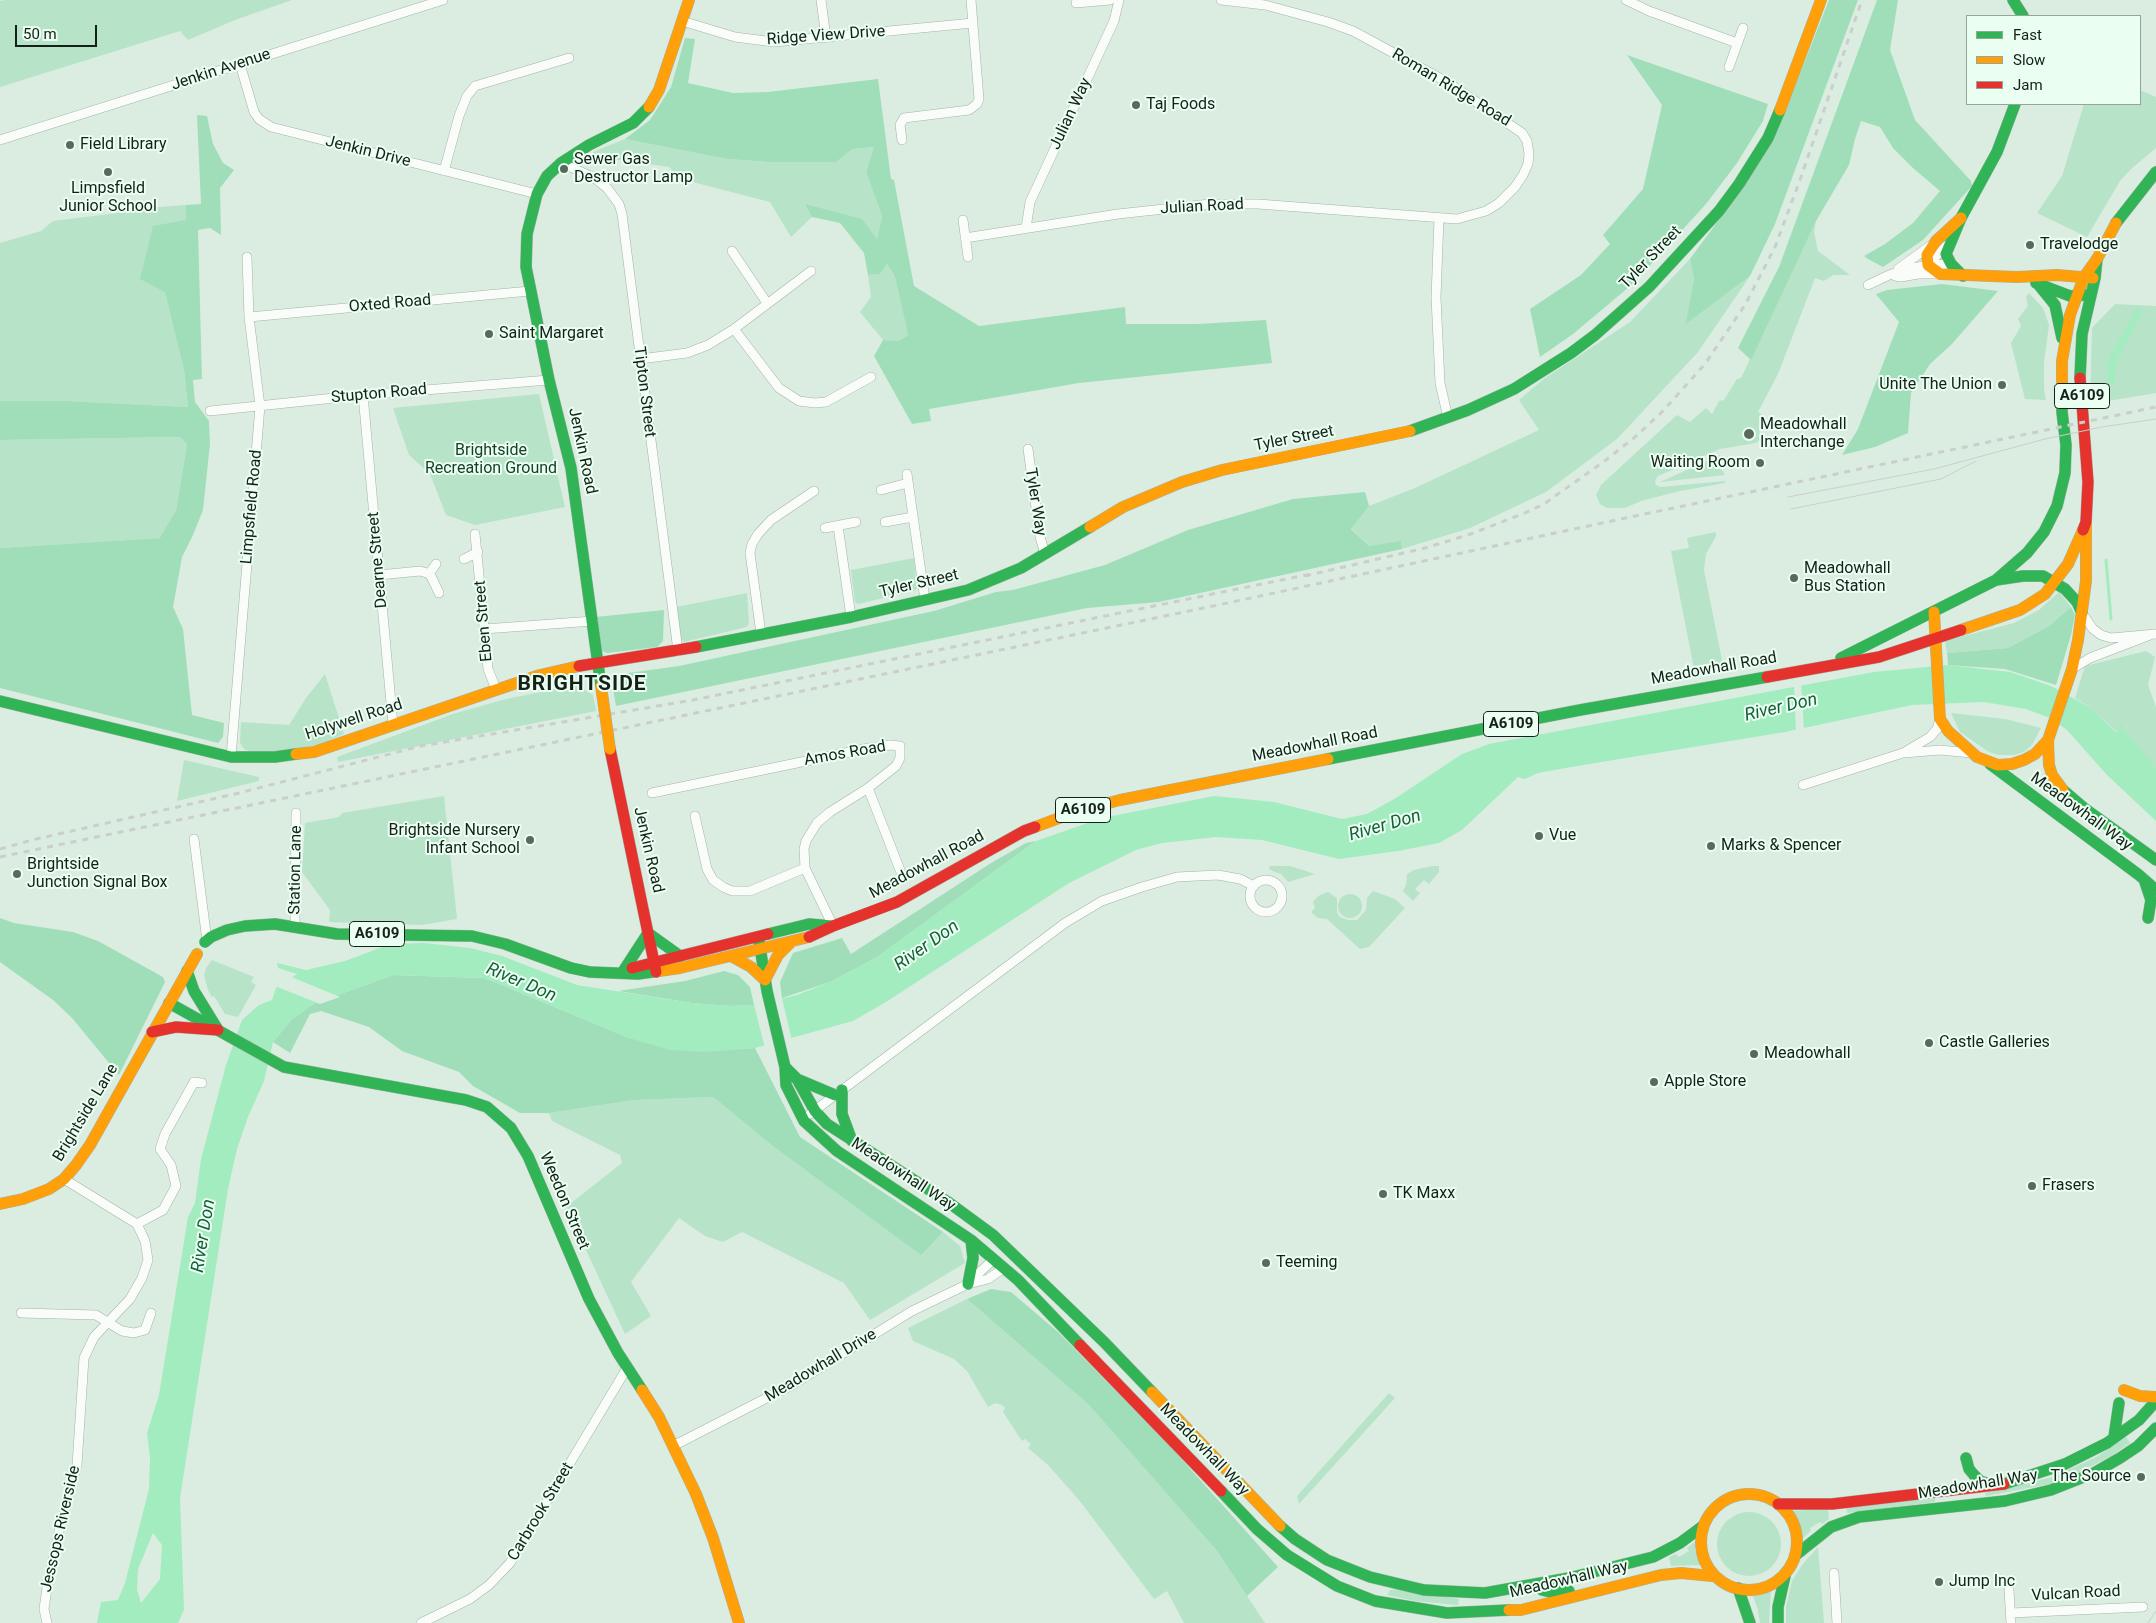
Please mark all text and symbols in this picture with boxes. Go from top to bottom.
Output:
scale bar [18,15,100,47]
legend [1966,15,2141,105]
street label: Ridge View Drive [766,22,886,50]
text: 50 m [23,25,57,43]
text: Fast [2013,26,2042,44]
street label: Jenkin Avenue [169,45,273,95]
street label: Roman Ridge Road [1388,45,1514,131]
text: Slow [2013,51,2045,69]
street label: Julian Way [1046,75,1096,153]
text: Jam [2013,76,2043,94]
place label: Taj Foods [1146,95,1215,115]
marker: Taj Foods [1130,99,1142,111]
street label: Jenkin Drive [324,132,412,172]
place label: Field Library [80,135,167,155]
marker: Field Library [64,139,76,151]
place label: Sewer Gas Destructor Lamp [574,150,693,188]
marker: Sewer Gas Destructor Lamp [558,163,570,175]
marker: Limpsfield Junior School [102,166,114,178]
place label: Limpsfield Junior School [59,179,157,217]
street label: Julian Road [1160,195,1244,219]
street label: Tyler Street [1616,222,1686,294]
place label: Travelodge [2040,235,2118,255]
marker: Travelodge [2024,239,2036,251]
street label: Oxted Road [348,291,432,317]
place label: Saint Margaret [499,324,604,344]
marker: Saint Margaret [483,328,495,340]
street label: Tipton Street [629,345,659,439]
place label: Unite The Union [1879,375,1992,395]
marker: Unite The Union [1996,379,2008,391]
street label: Stupton Road [330,380,428,408]
road number: A6109 [2054,384,2110,408]
street label: Jenkin Road [563,406,601,496]
place label: Meadowhall Interchange [1760,415,1847,453]
street label: Tyler Street [1253,422,1335,456]
marker: Meadowhall Interchange [1742,427,1756,441]
park label: Brightside Recreation Ground [425,441,557,479]
street label: Limpsfield Road [237,449,267,565]
place label: Waiting Room [1650,453,1750,473]
marker: Waiting Room [1754,457,1766,469]
street label: Tyler Way [1020,467,1050,537]
street label: Dearne Street [364,511,392,609]
place label: Meadowhall Bus Station [1804,559,1891,597]
street label: Tyler Street [878,566,960,602]
marker: Meadowhall Bus Station [1788,572,1800,584]
street label: Eben Street [471,580,497,662]
street label: Meadowhall Road [1650,648,1778,690]
district label: BRIGHTSIDE [516,672,648,698]
water label: River Don [1743,689,1819,727]
street label: Holywell Road [303,695,405,745]
road number: A6109 [1484,712,1538,736]
street label: Meadowhall Road [1251,723,1379,767]
street label: Amos Road [803,737,887,771]
street label: Meadowhall Way [2027,769,2135,855]
road number: A6109 [1056,798,1110,822]
street label: Jenkin Road [629,805,667,895]
water label: River Don [1346,805,1424,847]
place label: Brightside Nursery Infant School [389,821,520,859]
street label: Station Lane [286,825,306,915]
place label: Vue [1549,826,1576,846]
street label: Meadowhall Road [866,827,988,903]
marker: Vue [1533,830,1545,842]
marker: Brightside Nursery Infant School [524,834,536,846]
place label: Marks & Spencer [1721,836,1841,856]
marker: Marks & Spencer [1705,840,1717,852]
place label: Brightside Junction Signal Box [27,855,168,893]
marker: Brightside Junction Signal Box [11,868,23,880]
water label: River Don [890,916,964,976]
road number: A6109 [350,922,404,946]
water label: River Don [483,959,559,1007]
place label: Castle Galleries [1939,1033,2050,1053]
marker: Castle Galleries [1923,1037,1935,1049]
place label: Meadowhall [1764,1044,1851,1064]
marker: Meadowhall [1748,1048,1760,1060]
street label: Brightside Lane [49,1061,123,1165]
place label: Apple Store [1664,1072,1746,1092]
marker: Apple Store [1648,1076,1660,1088]
street label: Meadowhall Way [847,1134,959,1216]
street label: Weedon Street [535,1149,593,1253]
place label: Frasers [2042,1176,2095,1196]
marker: Frasers [2026,1180,2038,1192]
place label: TK Maxx [1393,1184,1455,1204]
marker: TK Maxx [1377,1188,1389,1200]
water label: River Don [188,1198,220,1274]
place label: Teeming [1276,1253,1337,1273]
marker: Teeming [1260,1257,1272,1269]
street label: Meadowhall Drive [762,1325,880,1407]
street label: Meadowhall Way [1155,1400,1253,1500]
street label: Carbrook Street [504,1459,578,1565]
street label: Jessops Riverside [37,1464,85,1594]
street label: Meadowhall Way [1917,1466,2039,1504]
place label: The Source [2051,1467,2131,1487]
marker: The Source [2135,1471,2147,1483]
street label: Meadowhall Way [1508,1557,1630,1603]
place label: Jump Inc [1949,1572,2015,1592]
marker: Jump Inc [1933,1576,1945,1588]
street label: Vulcan Road [2031,1582,2121,1606]

